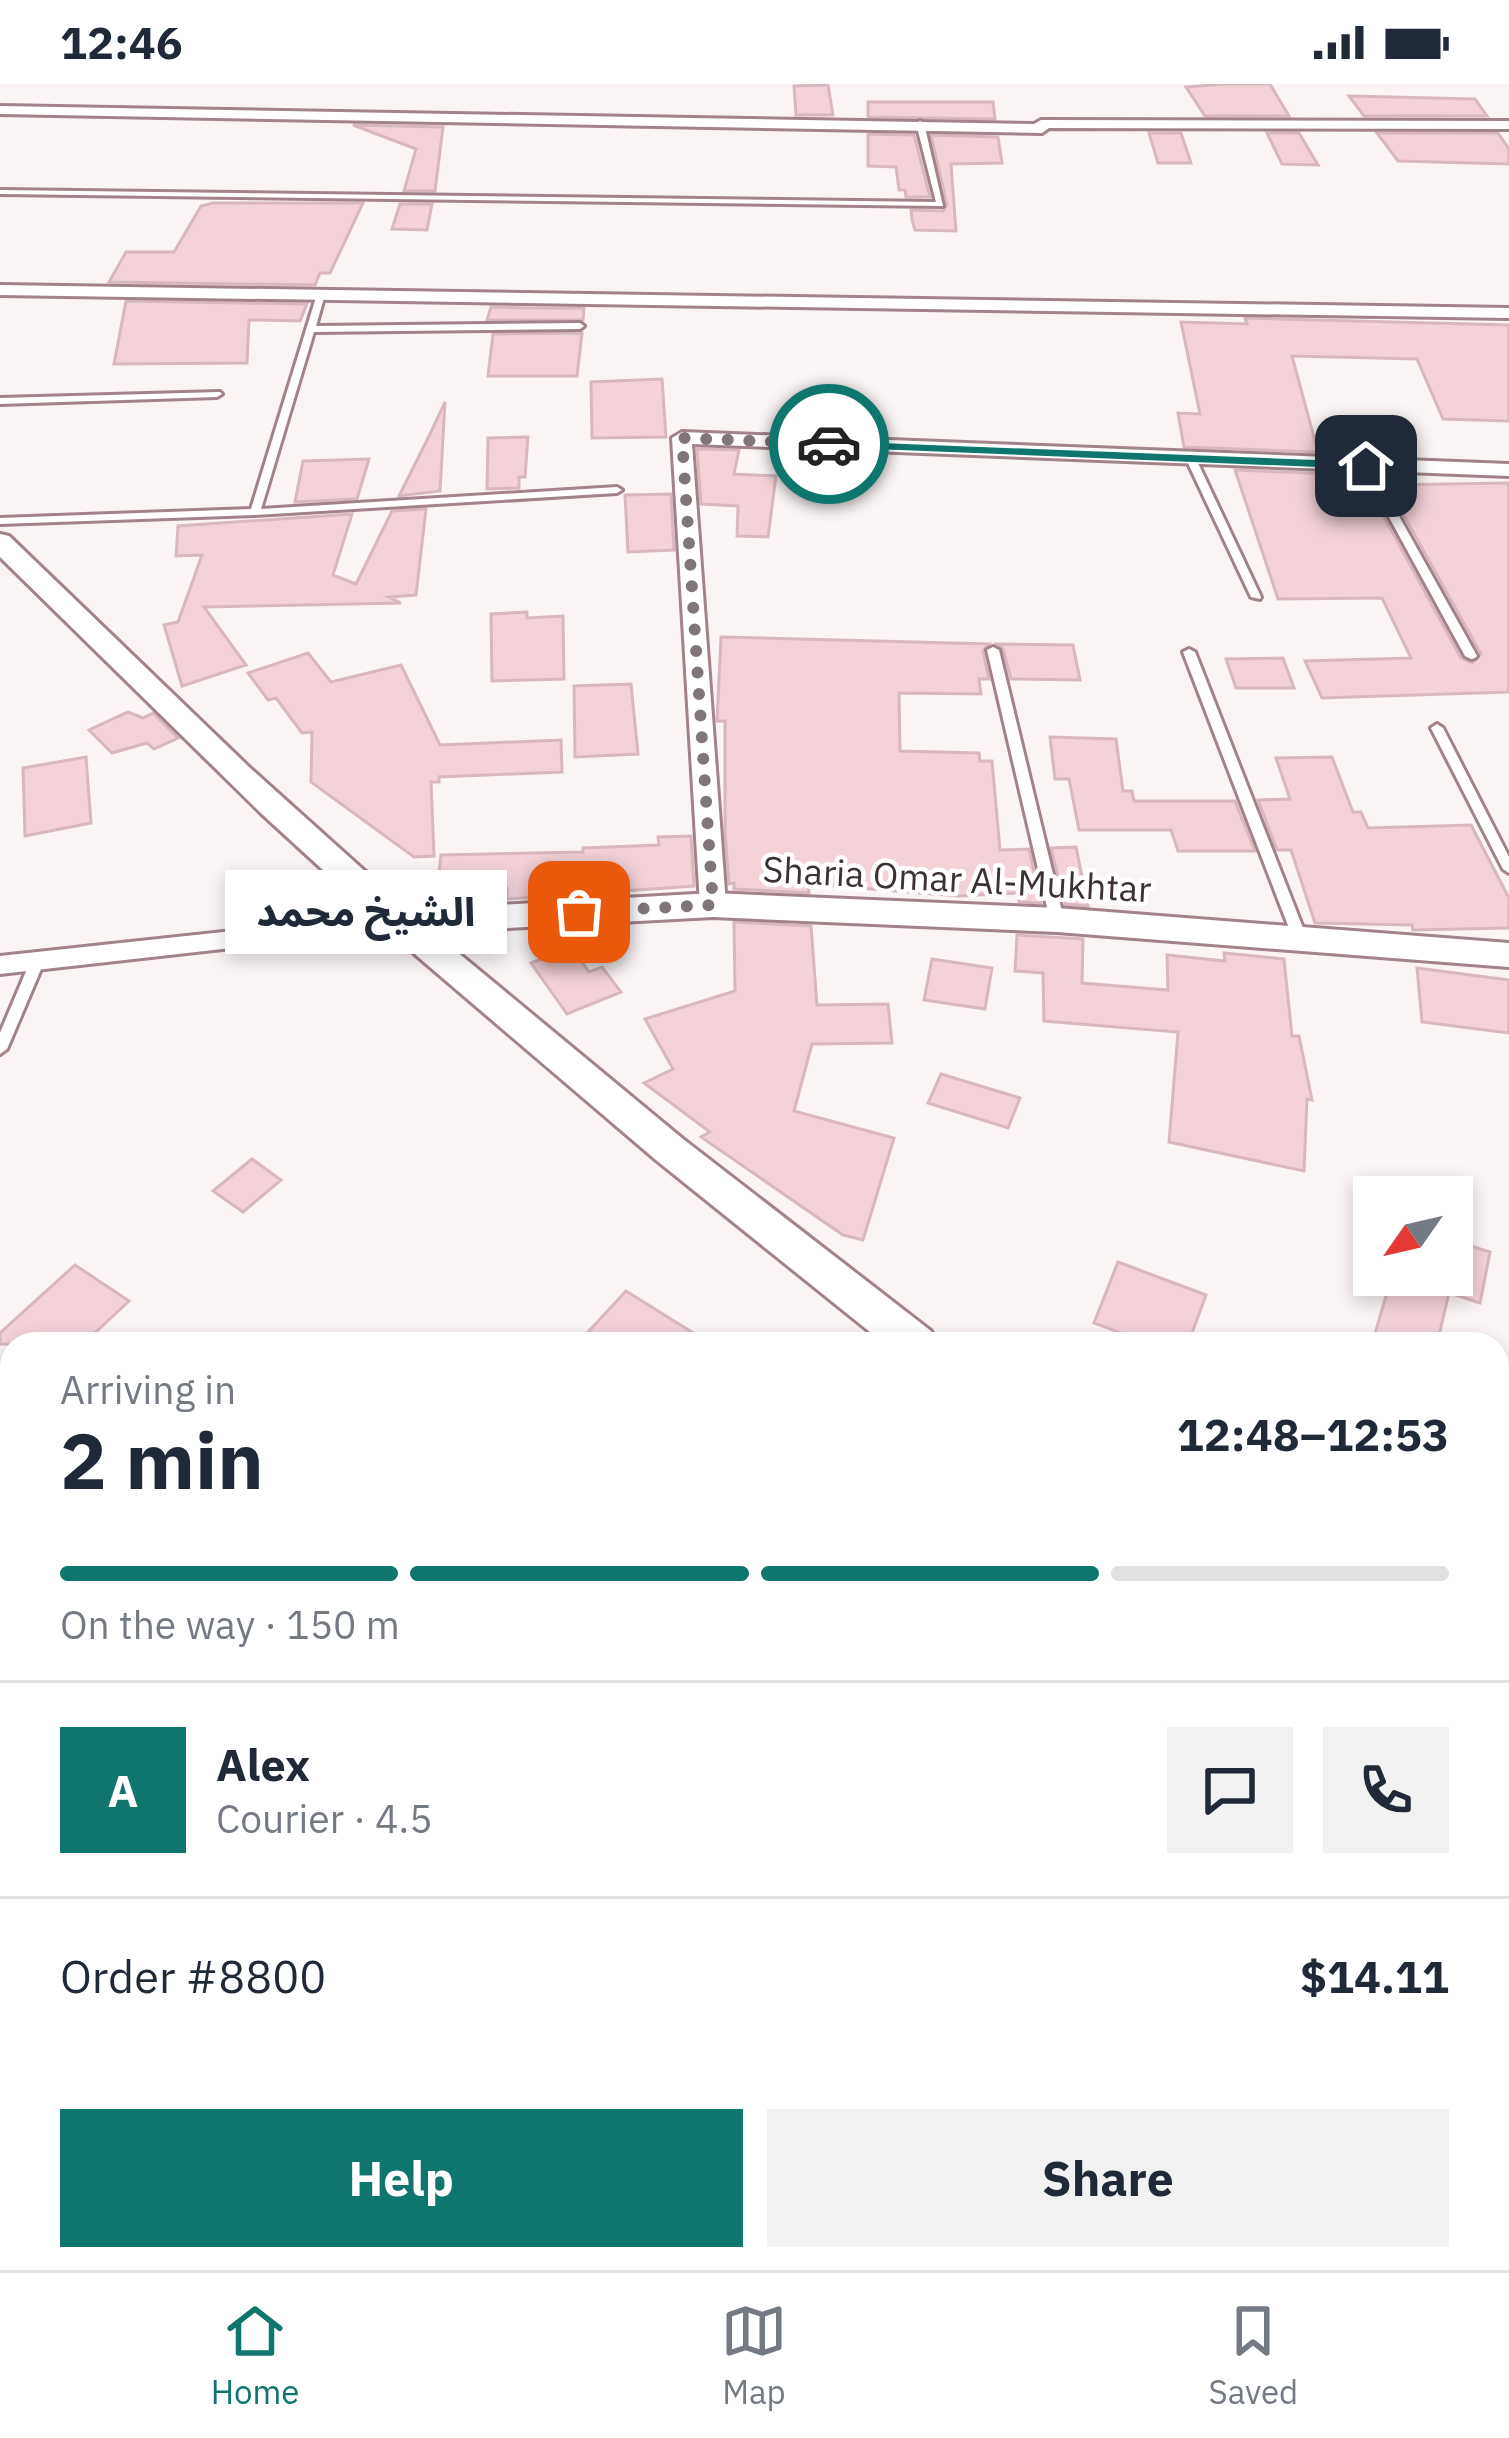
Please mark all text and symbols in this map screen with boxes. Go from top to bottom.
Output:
text: 12:46 [60,13,183,71]
courier [769,384,889,504]
icon: car [796,411,862,477]
pin [1315,415,1417,517]
icon: home [1333,433,1399,499]
street label: Sharia Omar Al-Mukhtar [761,845,1153,912]
pin [528,861,630,963]
callout: الشيخ محمد [225,870,507,954]
icon: bag [546,879,612,945]
text: الشيخ محمد [257,886,475,937]
north arrow [1353,1176,1473,1296]
map controls [1353,1176,1473,1296]
text: Arriving in [60,1364,236,1415]
text: 12:48–12:53 [1177,1405,1449,1463]
text: 2 min [60,1409,264,1510]
text: On the way · 150 m [60,1599,400,1650]
button: chat [1167,1727,1293,1853]
button: phone [1323,1727,1449,1853]
text: Alex [216,1735,310,1793]
text: A [108,1761,138,1819]
text: Courier · 4.5 [216,1793,433,1844]
text: Order #8800 [60,1947,326,2005]
text: $14.11 [1300,1947,1449,2005]
button: Help [60,2109,743,2247]
button: Share [767,2109,1449,2247]
tab: Home [211,2298,299,2413]
tab: Map [721,2298,787,2413]
tab: Saved [1208,2298,1298,2413]

